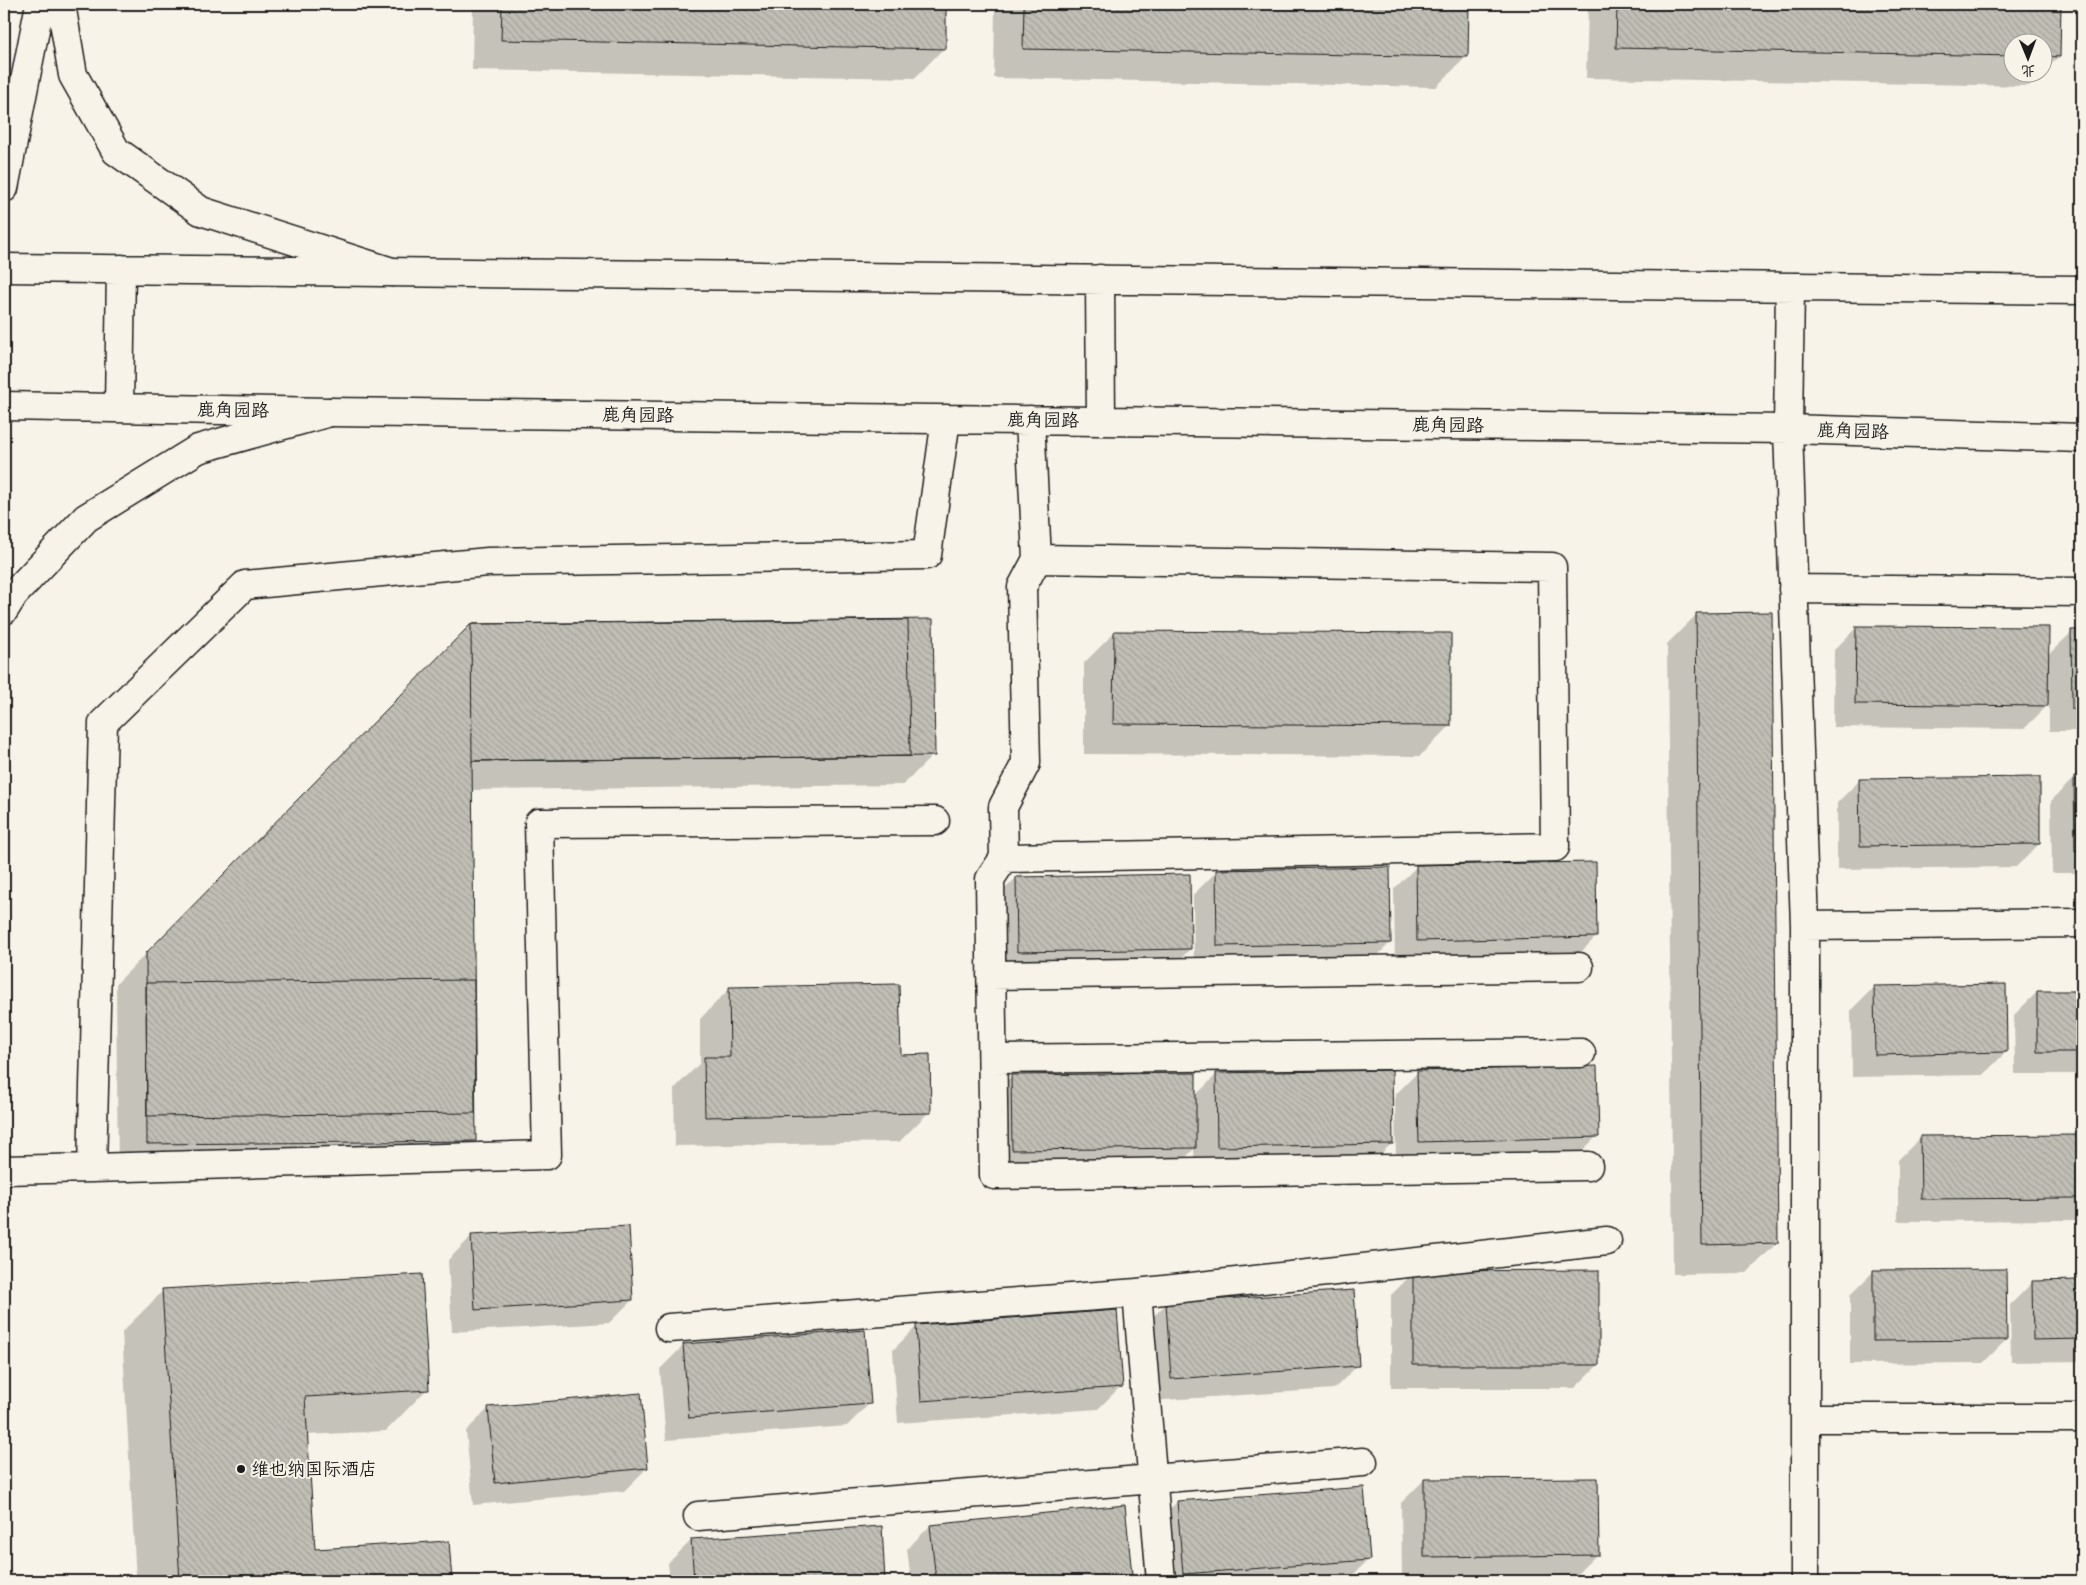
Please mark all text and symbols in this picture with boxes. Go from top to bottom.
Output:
north arrow [2004,32,2054,82]
text: 北 [2021,60,2035,80]
street label: 鹿角园路 [197,397,269,424]
street label: 鹿角园路 [602,402,674,429]
street label: 鹿角园路 [1007,407,1079,434]
street label: 鹿角园路 [1412,412,1484,439]
street label: 鹿角园路 [1817,418,1889,445]
place label: 维也纳国际酒店 [251,1457,377,1482]
marker: 维也纳国际酒店 [235,1463,247,1475]

